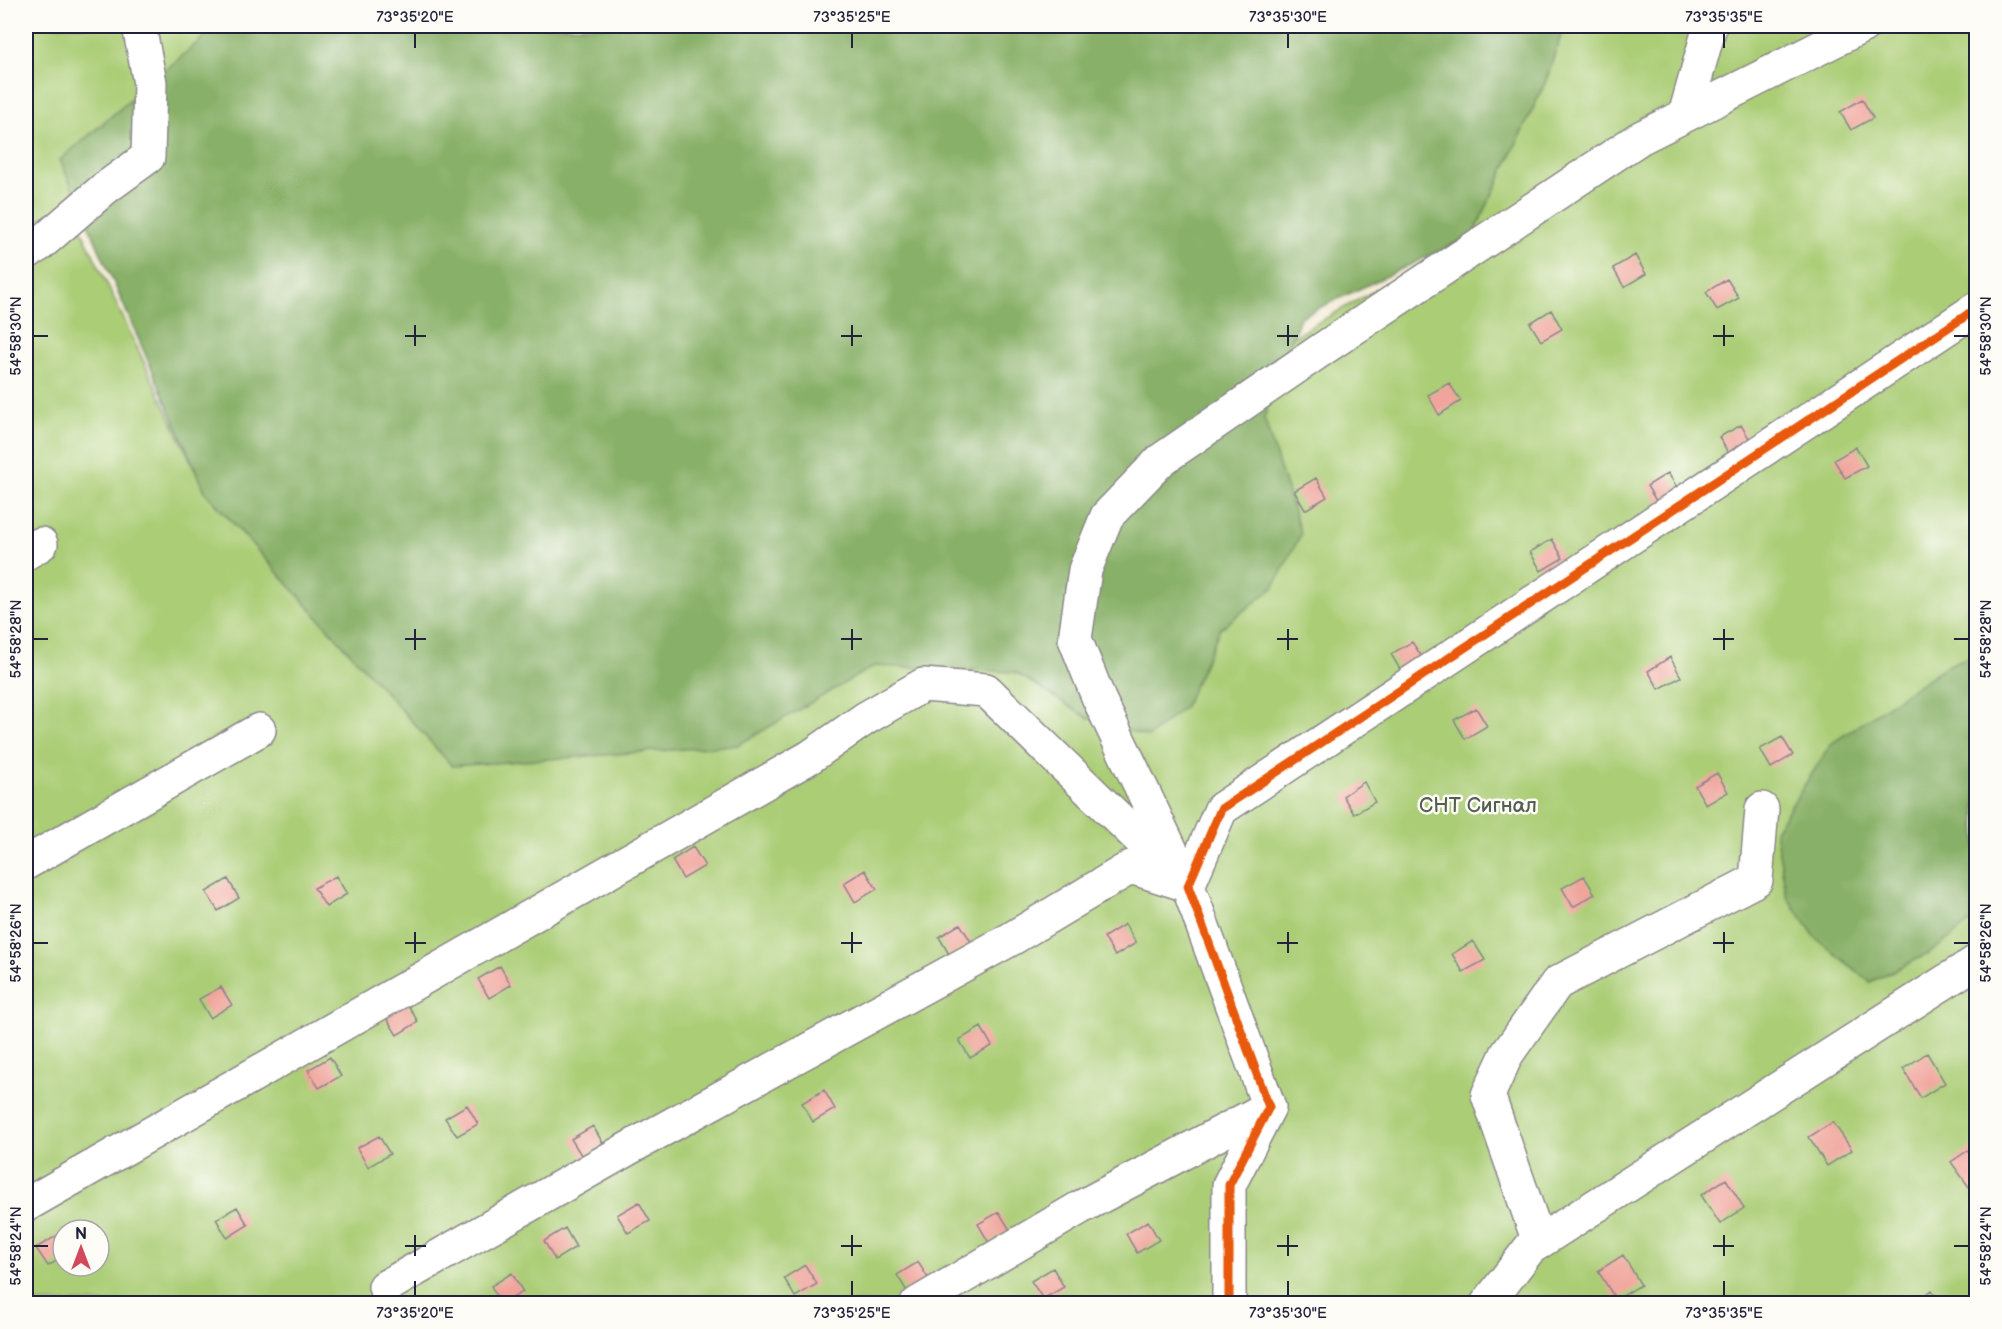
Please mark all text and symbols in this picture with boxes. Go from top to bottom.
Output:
text: 73°35'20"E [376,8,454,27]
text: 73°35'25"E [813,8,891,27]
text: 73°35'30"E [1249,8,1327,27]
text: 73°35'35"E [1685,8,1763,27]
text: 54°58'30"N [7,296,26,376]
text: 54°58'30"N [1977,296,1996,376]
text: 54°58'28"N [7,599,26,679]
text: 54°58'28"N [1977,599,1996,679]
park label: СНТ Сигнал [1419,793,1537,818]
text: 54°58'26"N [7,903,26,983]
text: 54°58'26"N [1977,903,1996,983]
text: 54°58'24"N [7,1206,26,1286]
text: 54°58'24"N [1977,1206,1996,1286]
north arrow [51,1218,111,1278]
text: N [75,1225,87,1244]
text: 73°35'20"E [376,1304,454,1323]
text: 73°35'25"E [813,1304,891,1323]
text: 73°35'30"E [1249,1304,1327,1323]
text: 73°35'35"E [1685,1304,1763,1323]

